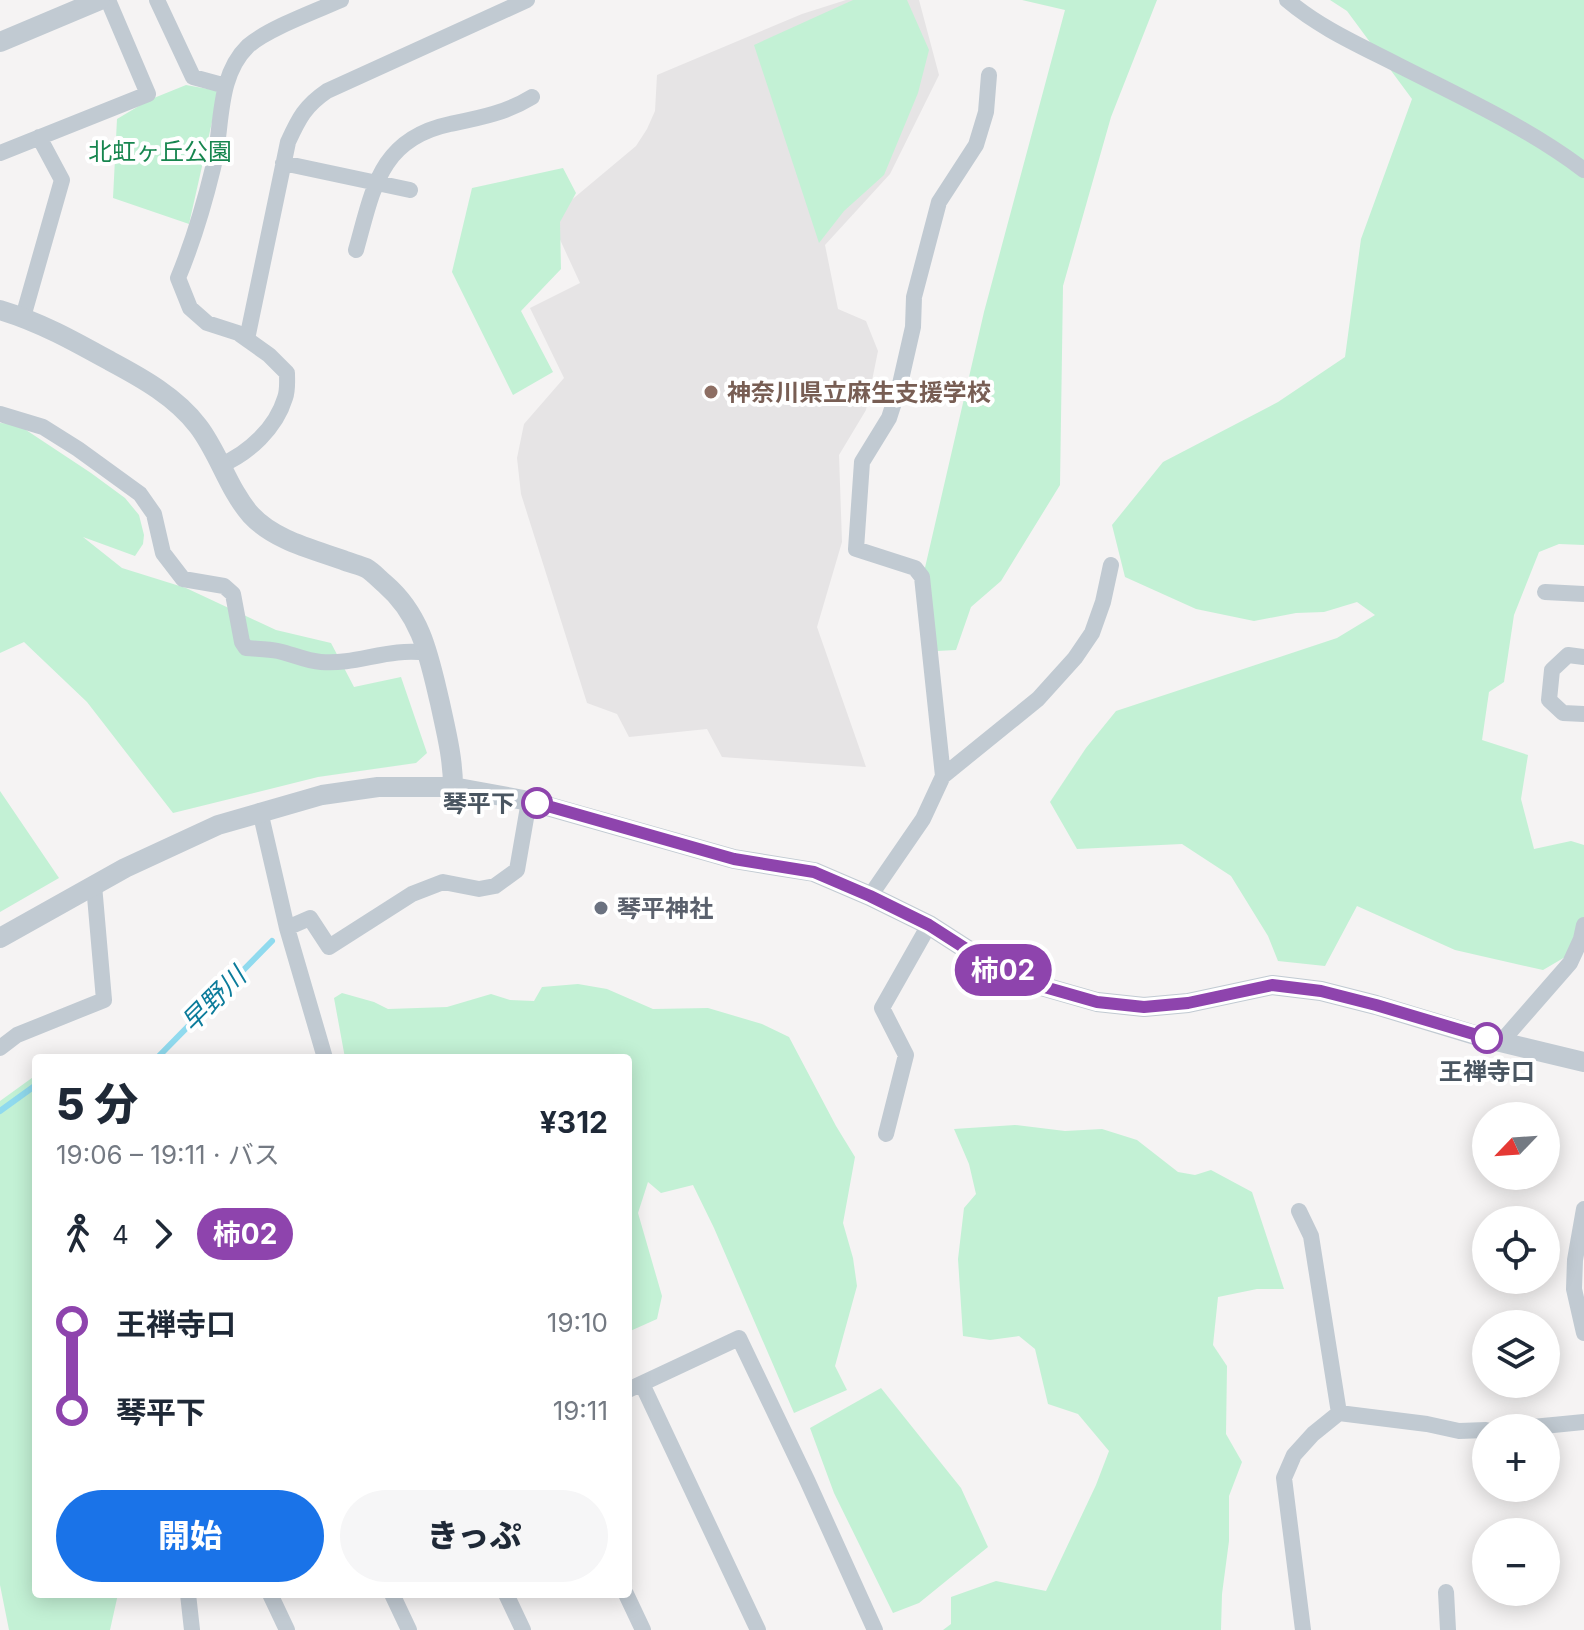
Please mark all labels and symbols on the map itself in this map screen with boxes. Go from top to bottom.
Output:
park label: 北虹ヶ丘公園 [88,137,232,166]
place label: 神奈川県立麻生支援学校 [727,378,991,407]
marker: 神奈川県立麻生支援学校 [702,383,720,401]
marker: 琴平下 [522,788,552,818]
place label: 琴平下 [443,789,515,818]
place label: 琴平神社 [617,894,713,923]
marker: 琴平神社 [592,899,610,917]
line badge: 柿02 [957,944,1049,996]
water label: 早野川 [174,958,254,1038]
marker: 王禅寺口 [1472,1023,1502,1053]
place label: 王禅寺口 [1439,1057,1535,1086]
north arrow [1472,1102,1560,1190]

